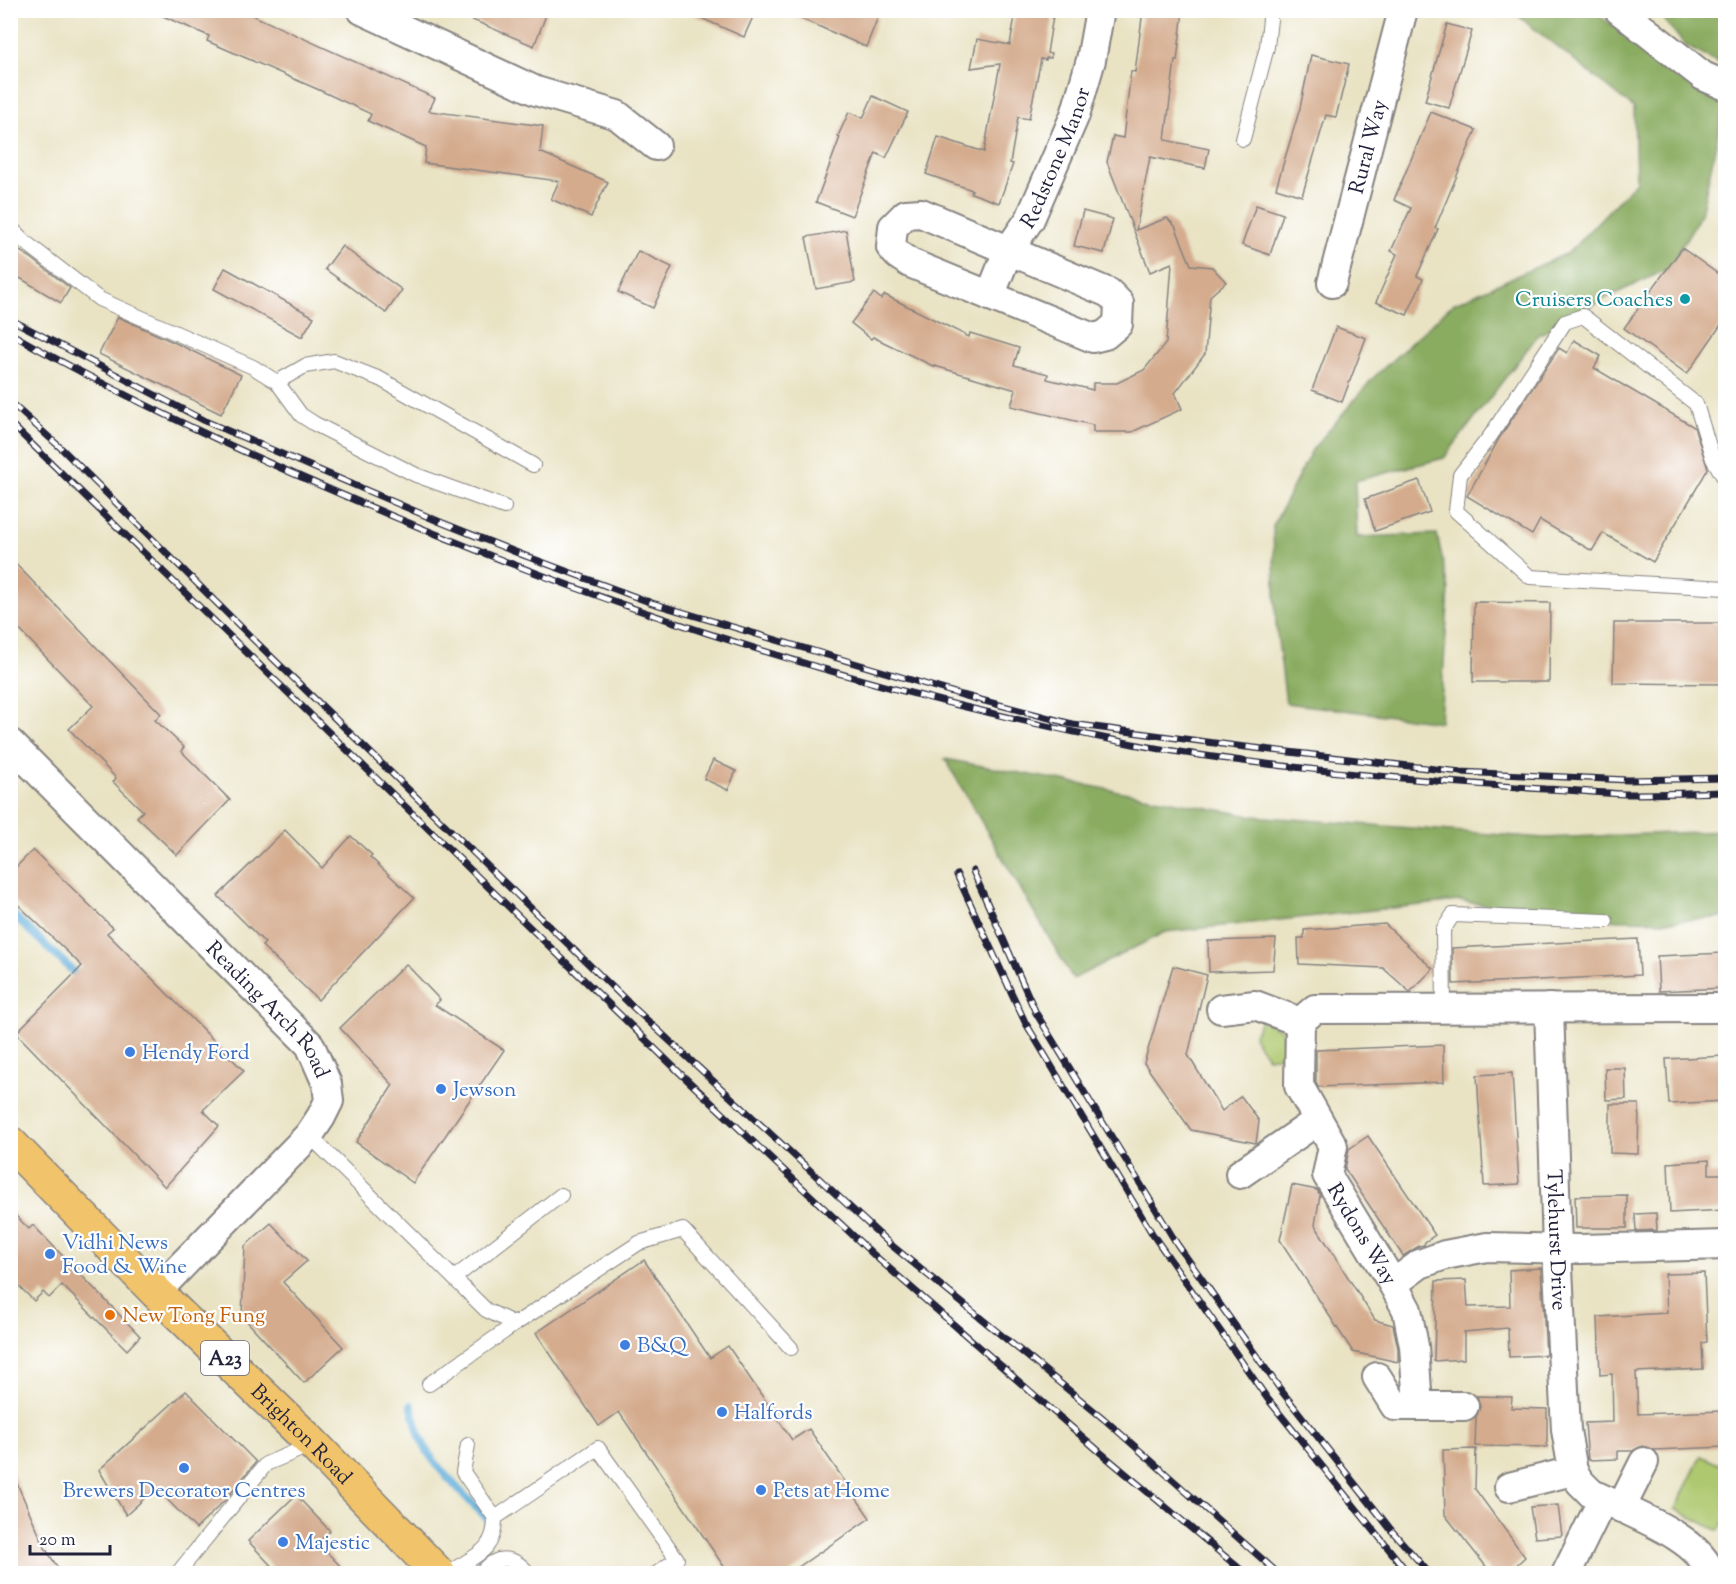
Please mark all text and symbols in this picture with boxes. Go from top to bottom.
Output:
street label: Redstone Manor [1015,84,1099,236]
street label: Rural Way [1343,96,1396,197]
place label: Cruisers Coaches [1515,286,1673,316]
marker: Cruisers Coaches [1678,292,1692,306]
street label: Reading Arch Road [198,935,336,1084]
place label: Hendy Ford [142,1039,250,1069]
marker: Hendy Ford [123,1045,137,1059]
place label: Jewson [452,1076,516,1106]
marker: Jewson [434,1082,448,1096]
street label: Tylehurst Drive [1537,1169,1573,1311]
street label: Rydons Way [1318,1178,1404,1292]
place label: Vidhi News Food & Wine [62,1229,187,1283]
marker: Vidhi News Food & Wine [43,1247,57,1261]
place label: New Tong Fung [122,1302,265,1332]
marker: New Tong Fung [103,1308,117,1322]
place label: B&Q [637,1332,689,1362]
marker: B&Q [618,1338,632,1352]
road number: A23 [201,1341,249,1375]
street label: Brighton Road [243,1378,358,1493]
place label: Halfords [734,1399,812,1429]
marker: Halfords [715,1405,729,1419]
marker: Brewers Decorator Centres [177,1461,191,1475]
place label: Brewers Decorator Centres [62,1477,306,1507]
place label: Pets at Home [773,1477,890,1507]
marker: Pets at Home [754,1483,768,1497]
scale bar [30,1518,110,1556]
text: 20 m [39,1528,76,1554]
place label: Majestic [295,1529,370,1559]
marker: Majestic [276,1535,290,1549]

